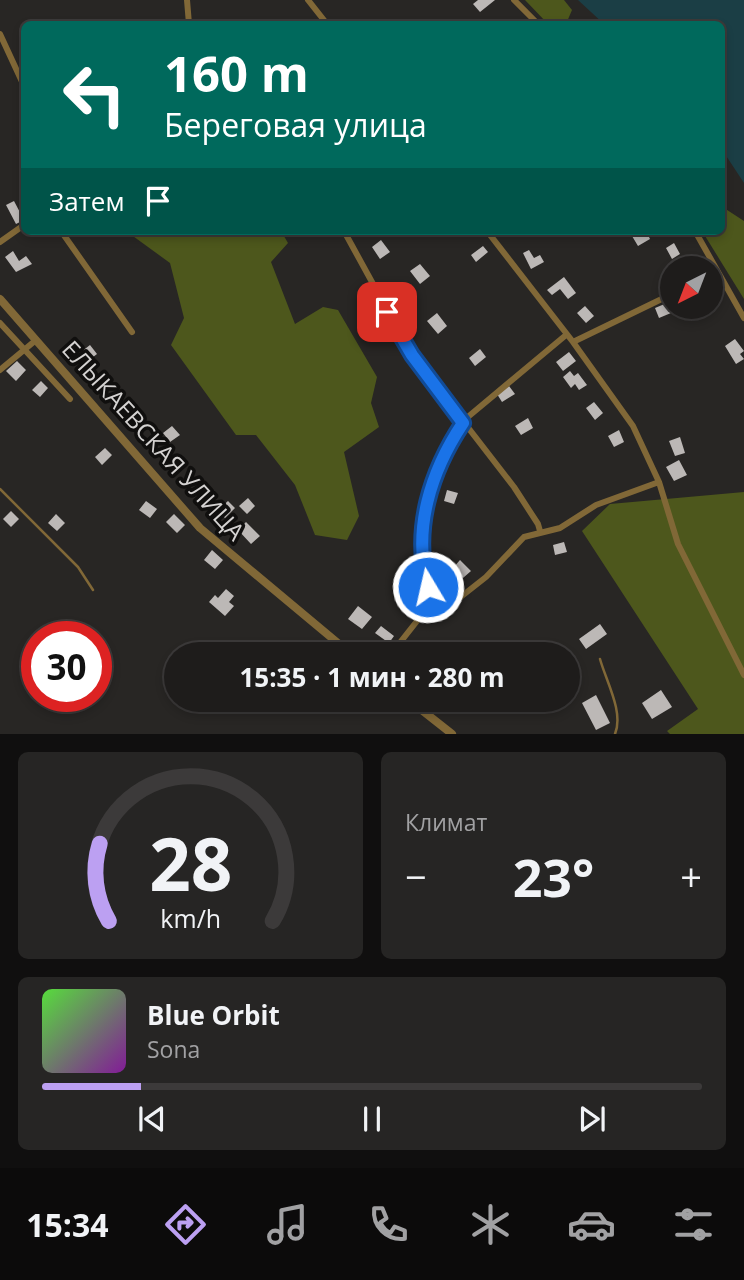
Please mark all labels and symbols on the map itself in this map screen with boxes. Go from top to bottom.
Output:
north arrow [660,256,723,318]
pin [357,282,417,342]
street label: ЕЛЫКАЕВСКАЯ УЛИЦА [55,333,253,548]
position arrow [391,550,465,624]
speed limit sign: 30 [21,621,112,712]

